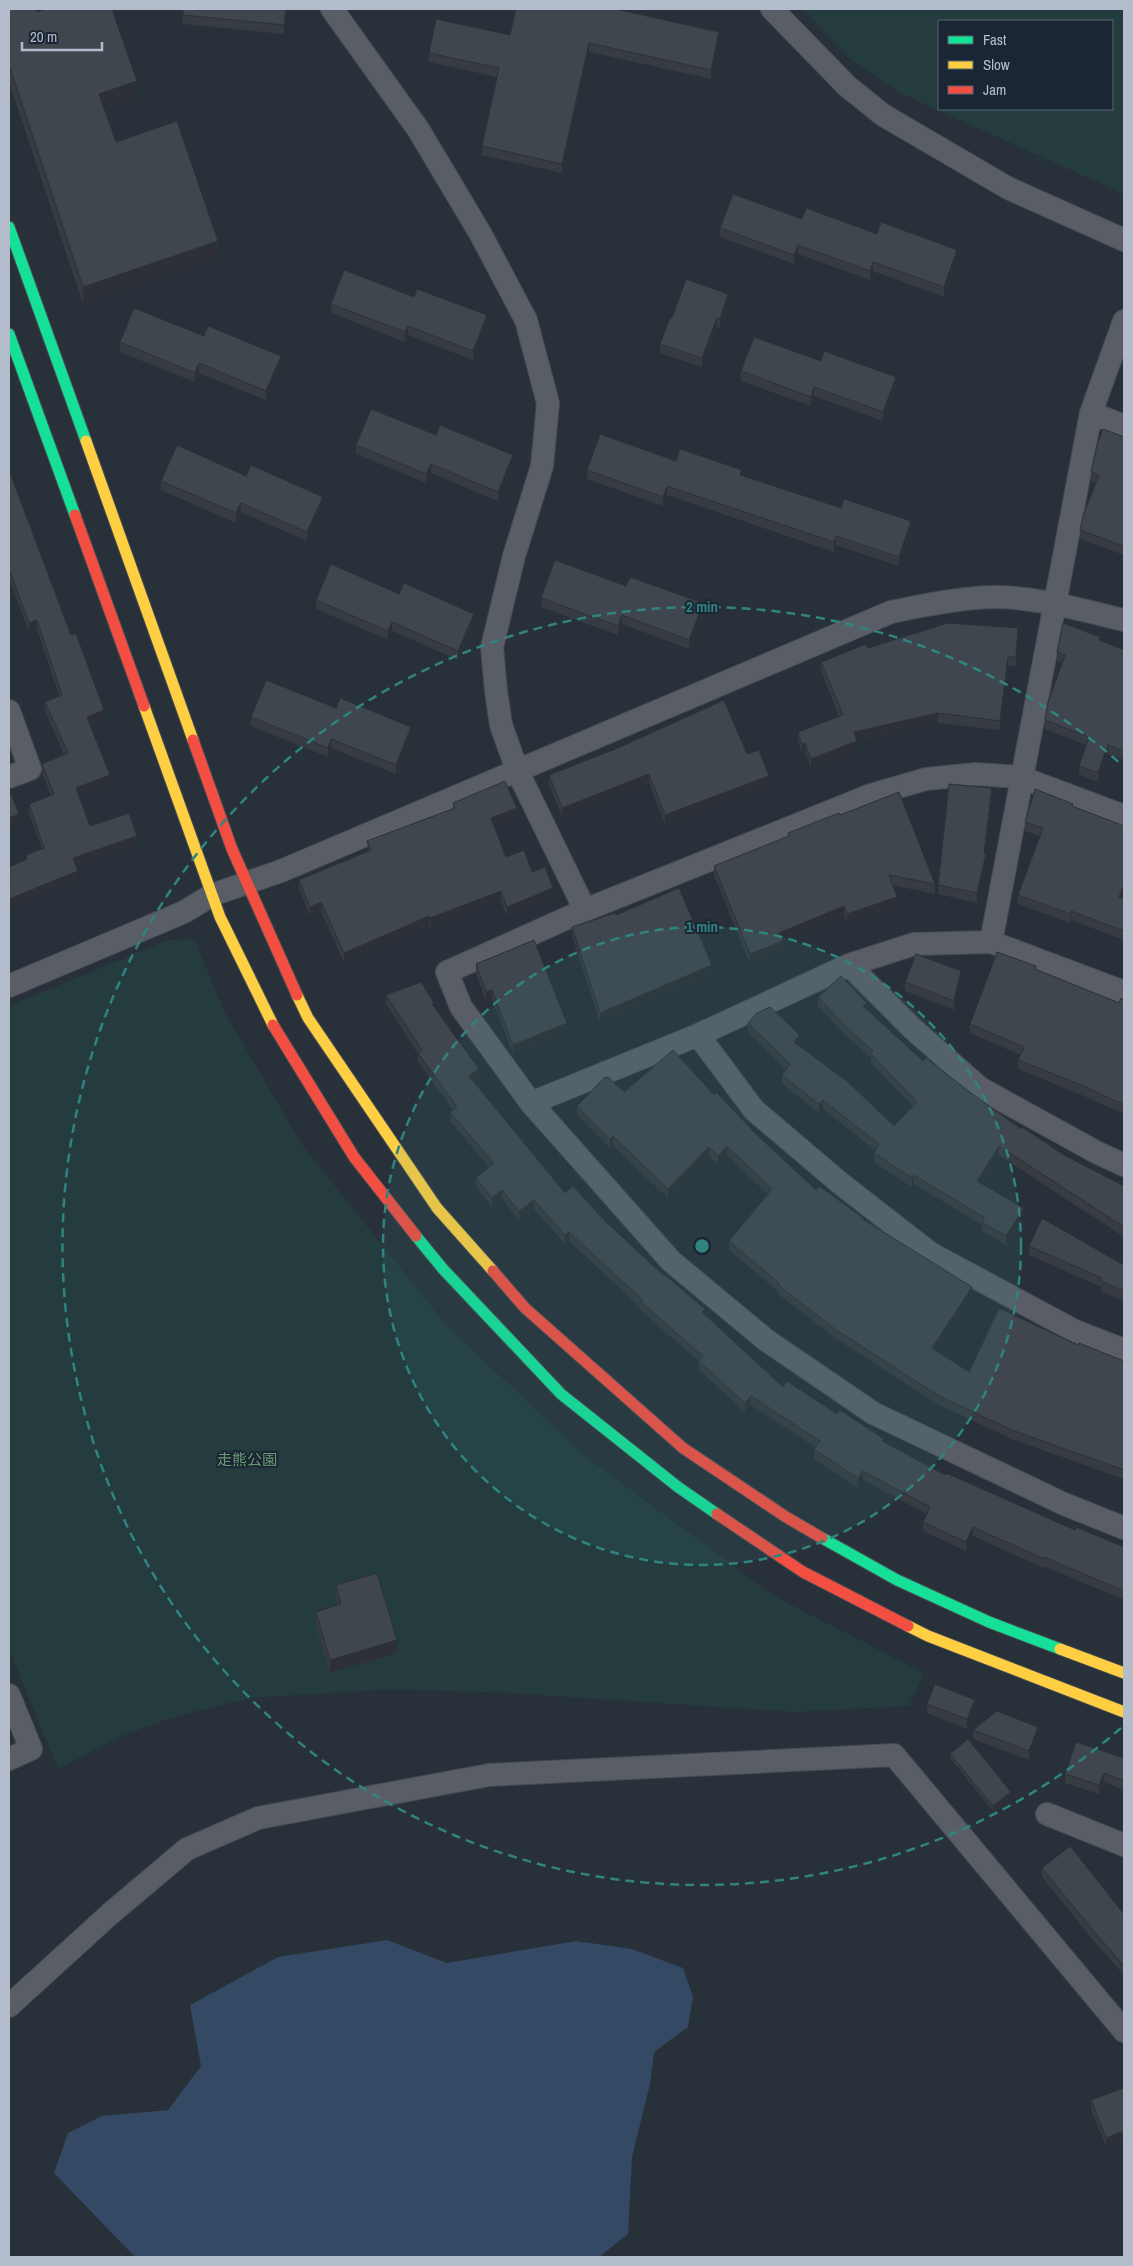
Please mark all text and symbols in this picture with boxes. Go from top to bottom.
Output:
scale bar [22,20,102,52]
legend [938,20,1113,110]
text: 20 m [30,26,57,47]
text: Fast [983,29,1007,50]
text: Slow [983,54,1010,75]
text: Jam [983,79,1006,100]
text: 2 min [686,596,718,617]
text: 1 min [686,916,718,937]
centre of rings [693,1237,711,1255]
park label: 走熊公園 [217,1449,277,1470]

